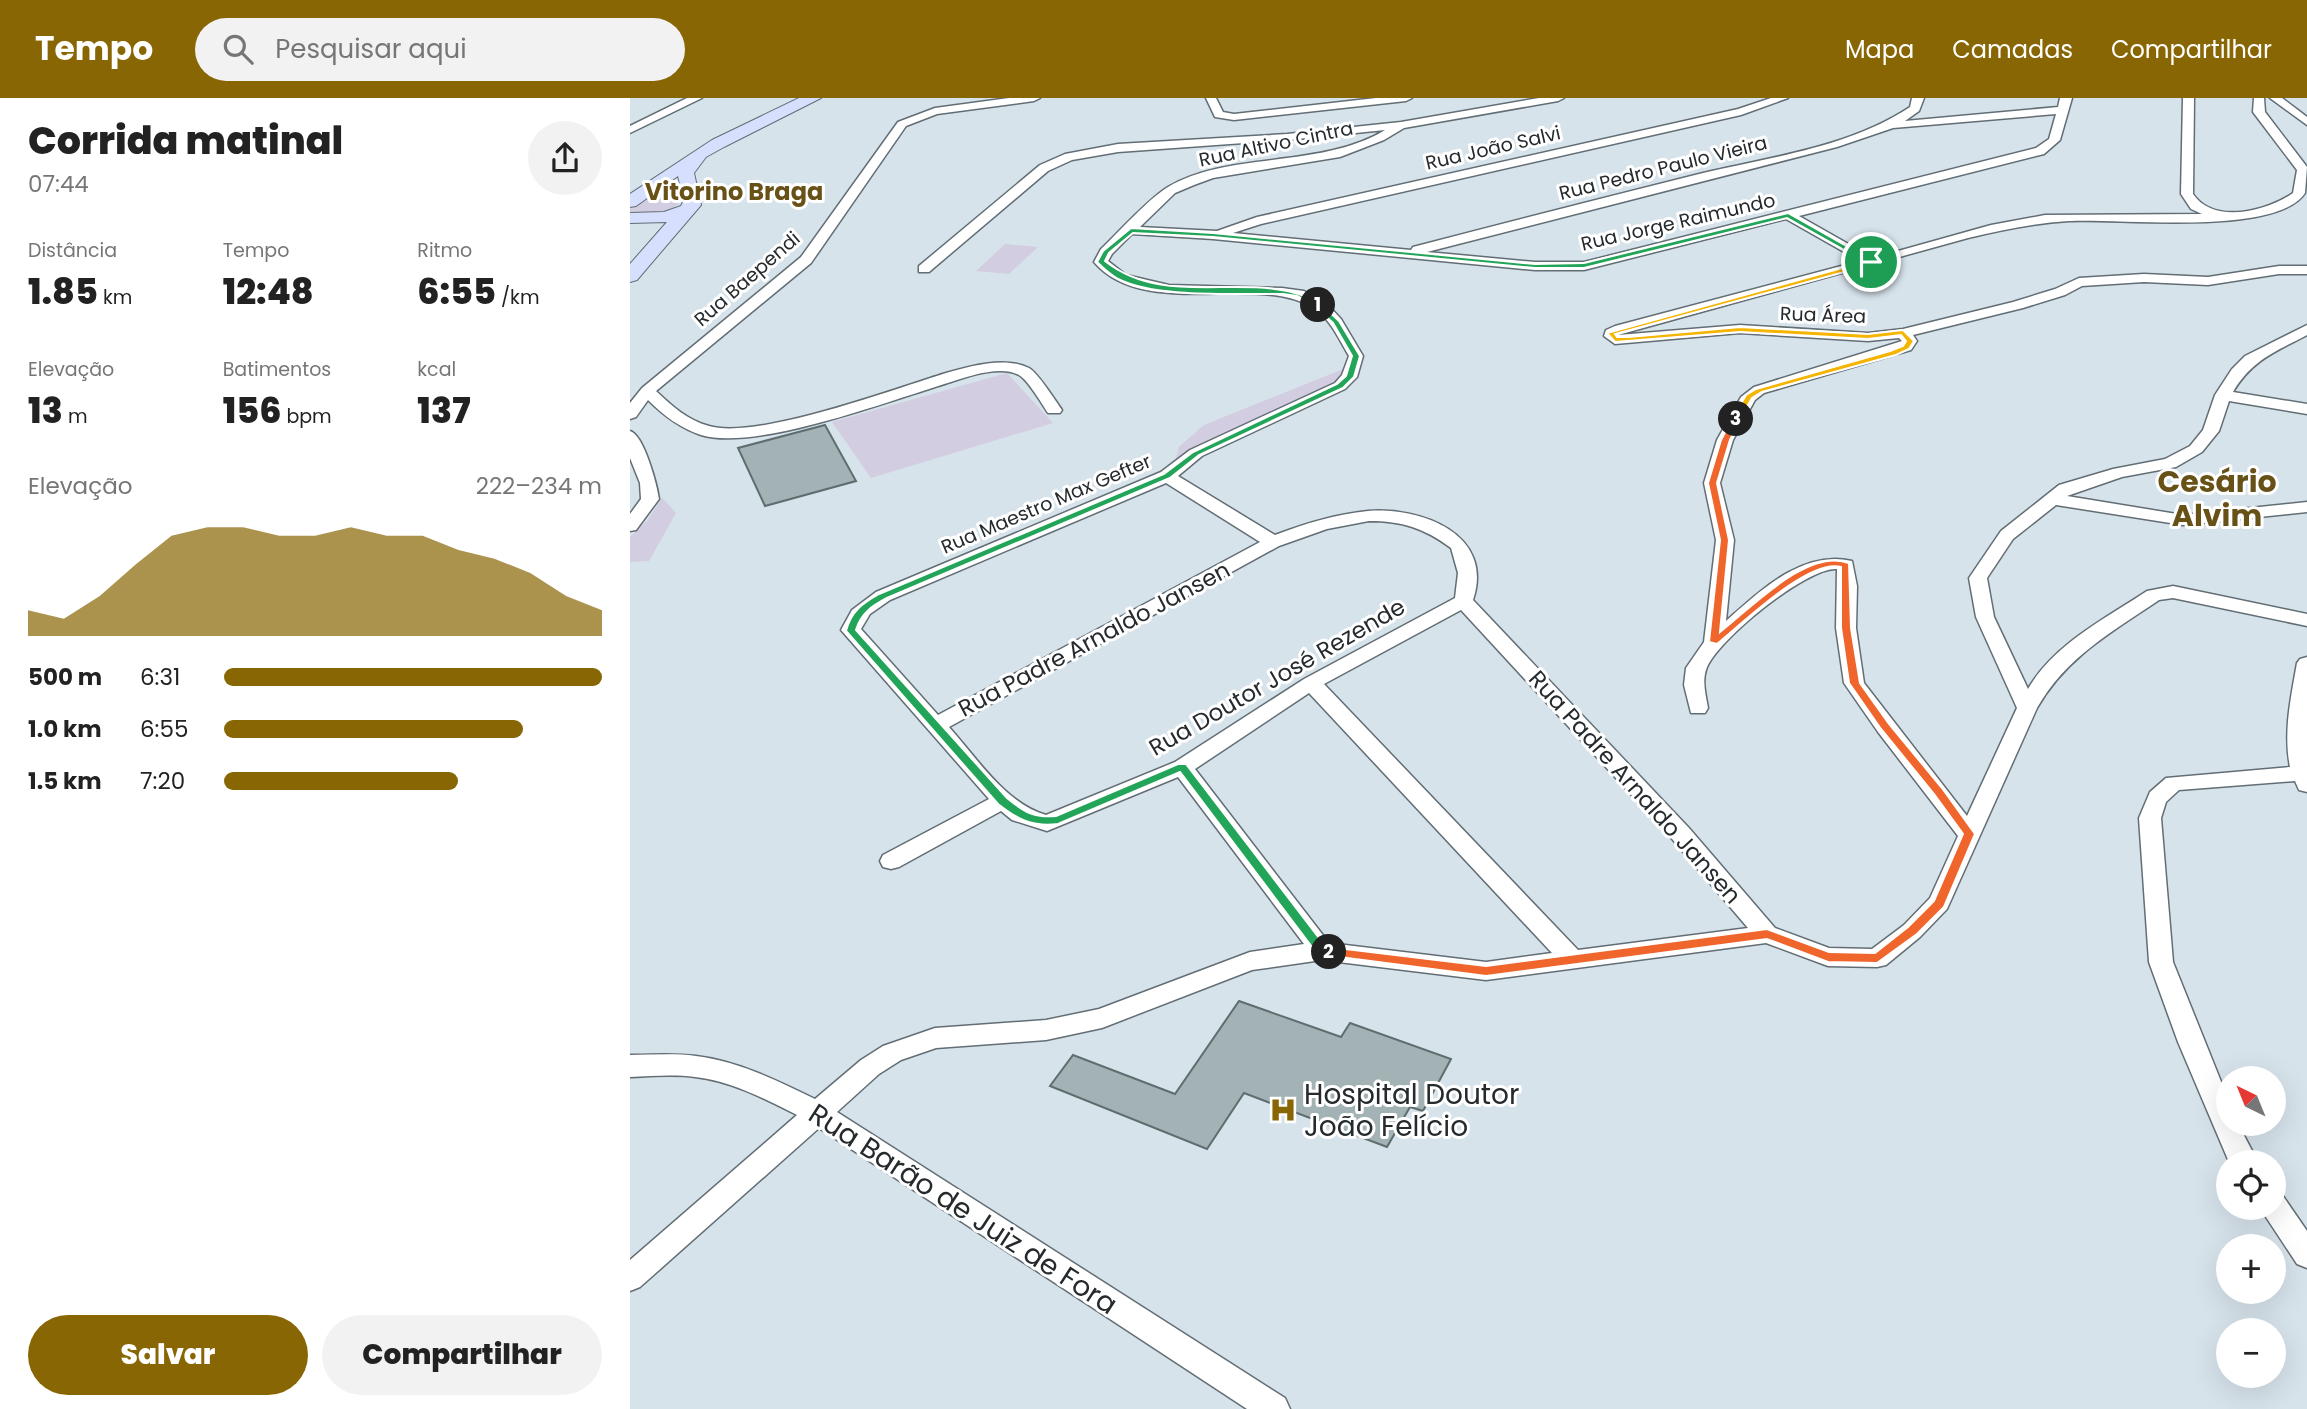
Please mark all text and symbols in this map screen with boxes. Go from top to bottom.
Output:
search box [195,18,685,81]
text: Tempo [35,25,153,72]
icon: search [219,30,257,68]
text: Pesquisar aqui [275,31,467,67]
text: Mapa [1845,33,1914,66]
text: Camadas [1952,33,2073,66]
text: Compartilhar [2111,33,2272,66]
text: Corrida matinal [28,114,343,167]
street label: Rua Altivo Cintra [1196,114,1356,174]
street label: Rua João Salvi [1423,119,1563,177]
button: share [528,121,602,195]
street label: Rua Pedro Paulo Vieira [1556,129,1770,207]
text: 07:44 [28,168,89,200]
district label: Vitorino Braga [645,175,823,208]
street label: Rua Jorge Raimundo [1578,187,1778,257]
street label: Rua Baependi [688,225,806,333]
pin [1841,232,1901,292]
text: Distância [28,237,117,264]
text: Tempo [223,237,289,264]
text: Ritmo [417,237,472,264]
icon: arrive [1852,243,1890,281]
text: 1.85 [28,267,98,316]
text: 12:48 [223,267,314,316]
text: 6:55 [417,267,496,316]
text: km [98,284,132,311]
text: /km [496,284,539,311]
pin: 1 [1300,288,1336,322]
text: 1 [1314,291,1321,318]
street label: Rua Área [1779,300,1867,330]
text: Elevação [28,356,114,383]
text: Batimentos [223,356,331,383]
text: kcal [417,356,456,383]
text: 13 [28,386,63,435]
text: 156 [223,386,281,435]
text: 137 [417,386,471,435]
pin: 3 [1718,402,1754,436]
text: m [63,403,88,430]
text: bpm [281,403,332,430]
text: 3 [1730,405,1741,432]
street label: Rua Maestro Max Gefter [937,447,1155,561]
district label: Cesário Alvim [2157,460,2277,537]
text: Elevação [28,470,132,502]
text: 222–234 m [476,470,602,502]
street label: Rua Padre Arnaldo Jansen [952,554,1236,724]
street label: Rua Doutor José Rezende [1143,590,1411,764]
text: 500 m [28,661,102,693]
text: 6:31 [140,661,180,693]
street label: Rua Padre Arnaldo Jansen [1522,663,1748,911]
text: 1.0 km [28,713,102,745]
text: 6:55 [140,713,188,745]
text: 1.5 km [28,765,102,797]
text: 7:20 [140,765,185,797]
pin: 2 [1312,934,1346,970]
text: 2 [1323,938,1334,965]
north arrow [2216,1066,2286,1136]
map controls [2216,1066,2286,1388]
place label: Hospital Doutor João Felício [1304,1075,1519,1146]
street label: Rua Barão de Juiz de Fora [801,1094,1125,1324]
hospital icon: Hospital Doutor João Felício [1268,1095,1298,1125]
button: locate [2216,1150,2286,1220]
button: + [2216,1234,2286,1304]
button: Salvar [28,1315,308,1395]
button: Compartilhar [322,1315,602,1395]
button: − [2216,1318,2286,1388]

